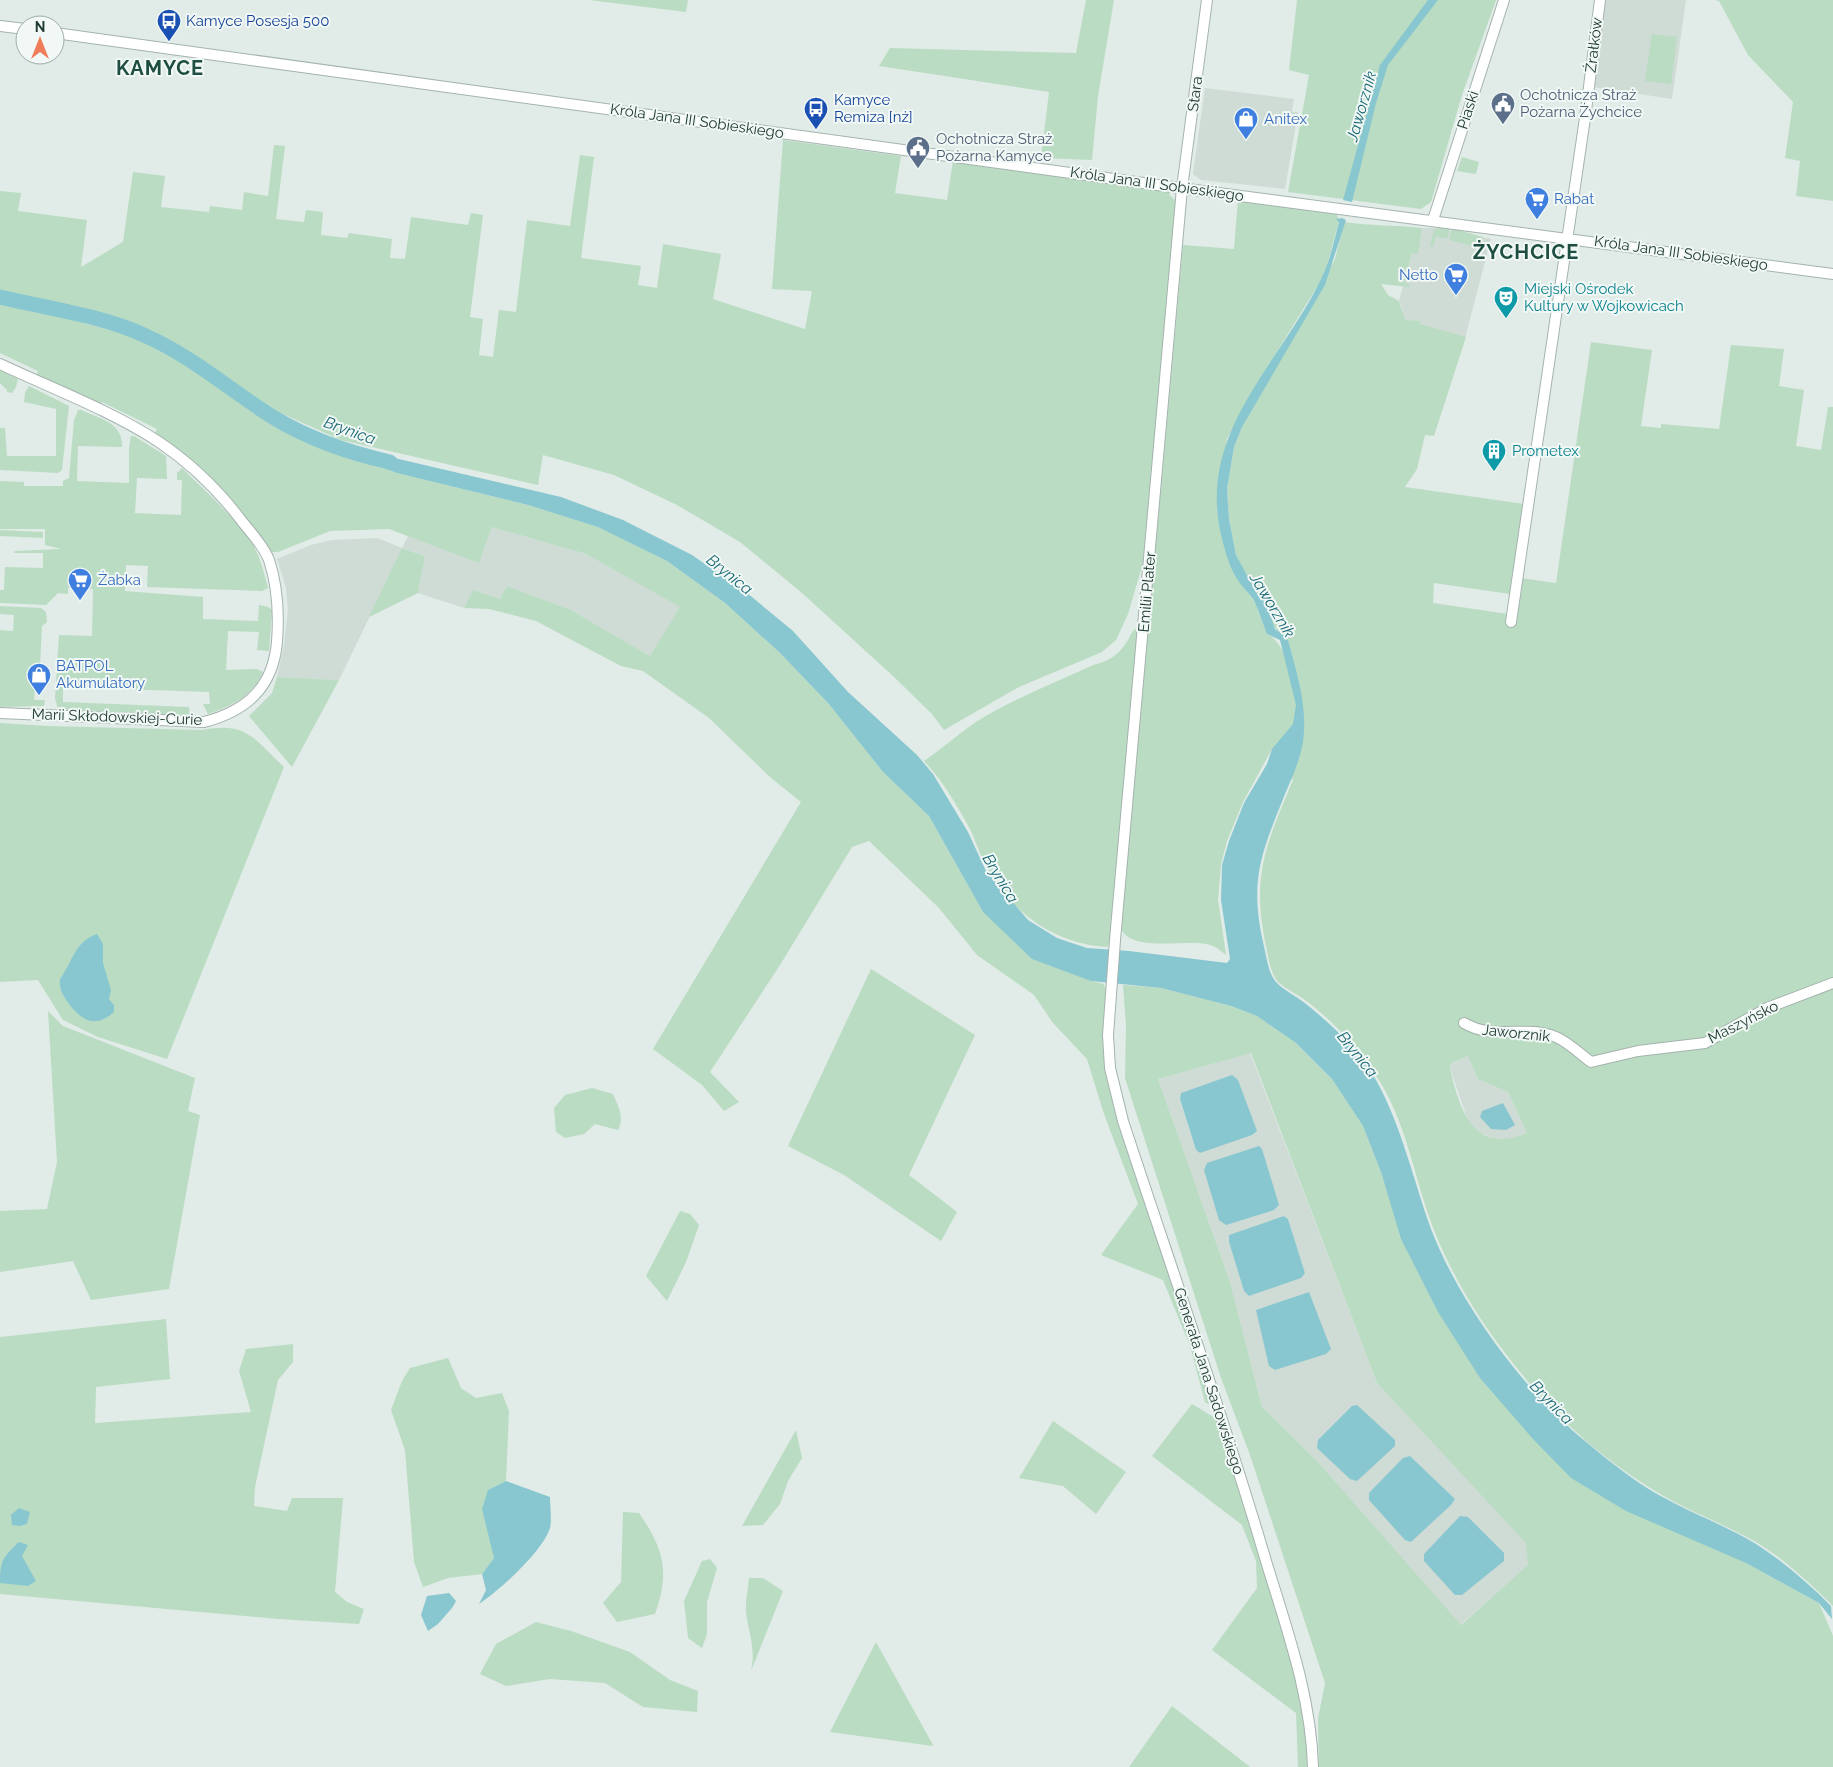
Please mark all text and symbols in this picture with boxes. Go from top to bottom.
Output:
bus stop icon: Kamyce Posesja 500 [156,8,182,42]
place label: Kamyce Posesja 500 [186,12,329,30]
north arrow [15,15,65,65]
street label: Źrałków [1582,16,1606,74]
text: N [35,19,45,35]
district label: KAMYCE [116,56,204,80]
water label: Jaworznik [1342,69,1381,144]
street label: Stara [1184,75,1206,113]
place label: Ochotnicza Straż Pożarna Żychcice [1520,86,1642,121]
street label: Piaski [1453,89,1483,131]
place label: Kamyce Remiza [nż] [834,91,913,126]
public building icon: Ochotnicza Straż Pożarna Żychcice [1490,91,1516,125]
bus stop icon: Kamyce Remiza [nż] [803,96,829,130]
street label: Króla Jana III Sobieskiego [609,100,785,142]
shop icon: Anitex [1233,106,1259,140]
place label: Anitex [1264,110,1308,128]
place label: Ochotnicza Straż Pożarna Kamyce [936,130,1053,165]
public building icon: Ochotnicza Straż Pożarna Kamyce [905,135,931,169]
street label: Króla Jana III Sobieskiego [1069,163,1245,205]
supermarket icon: Rabat [1524,186,1550,220]
place label: Rabat [1554,190,1594,208]
street label: Króla Jana III Sobieskiego [1593,232,1769,274]
district label: ŻYCHCICE [1473,240,1579,264]
supermarket icon: Netto [1443,262,1469,296]
place label: Netto [1399,266,1438,284]
place label: Miejski Ośrodek Kultury w Wojkowicach [1524,280,1684,315]
theatre icon: Miejski Ośrodek Kultury w Wojkowicach [1493,285,1519,319]
water label: Brynica [321,412,379,449]
building icon: Prometex [1481,438,1507,472]
place label: Prometex [1512,442,1579,460]
water label: Brynica [703,550,757,599]
street label: Emilii Plater [1135,550,1160,633]
supermarket icon: Żabka [67,567,93,601]
water label: Jaworznik [1245,569,1299,641]
place label: Żabka [98,570,141,589]
place label: BATPOL Akumulatory [56,657,145,692]
shop icon: BATPOL Akumulatory [26,662,52,696]
street label: Marii Skłodowskiej-Curie [31,705,203,729]
water label: Brynica [979,850,1023,907]
street label: Maszyńsko [1705,997,1781,1047]
street label: Jaworznik [1481,1020,1551,1046]
water label: Brynica [1333,1027,1382,1082]
street label: Generała Jana Sadowskiego [1170,1285,1248,1477]
water label: Brynica [1526,1376,1577,1429]

